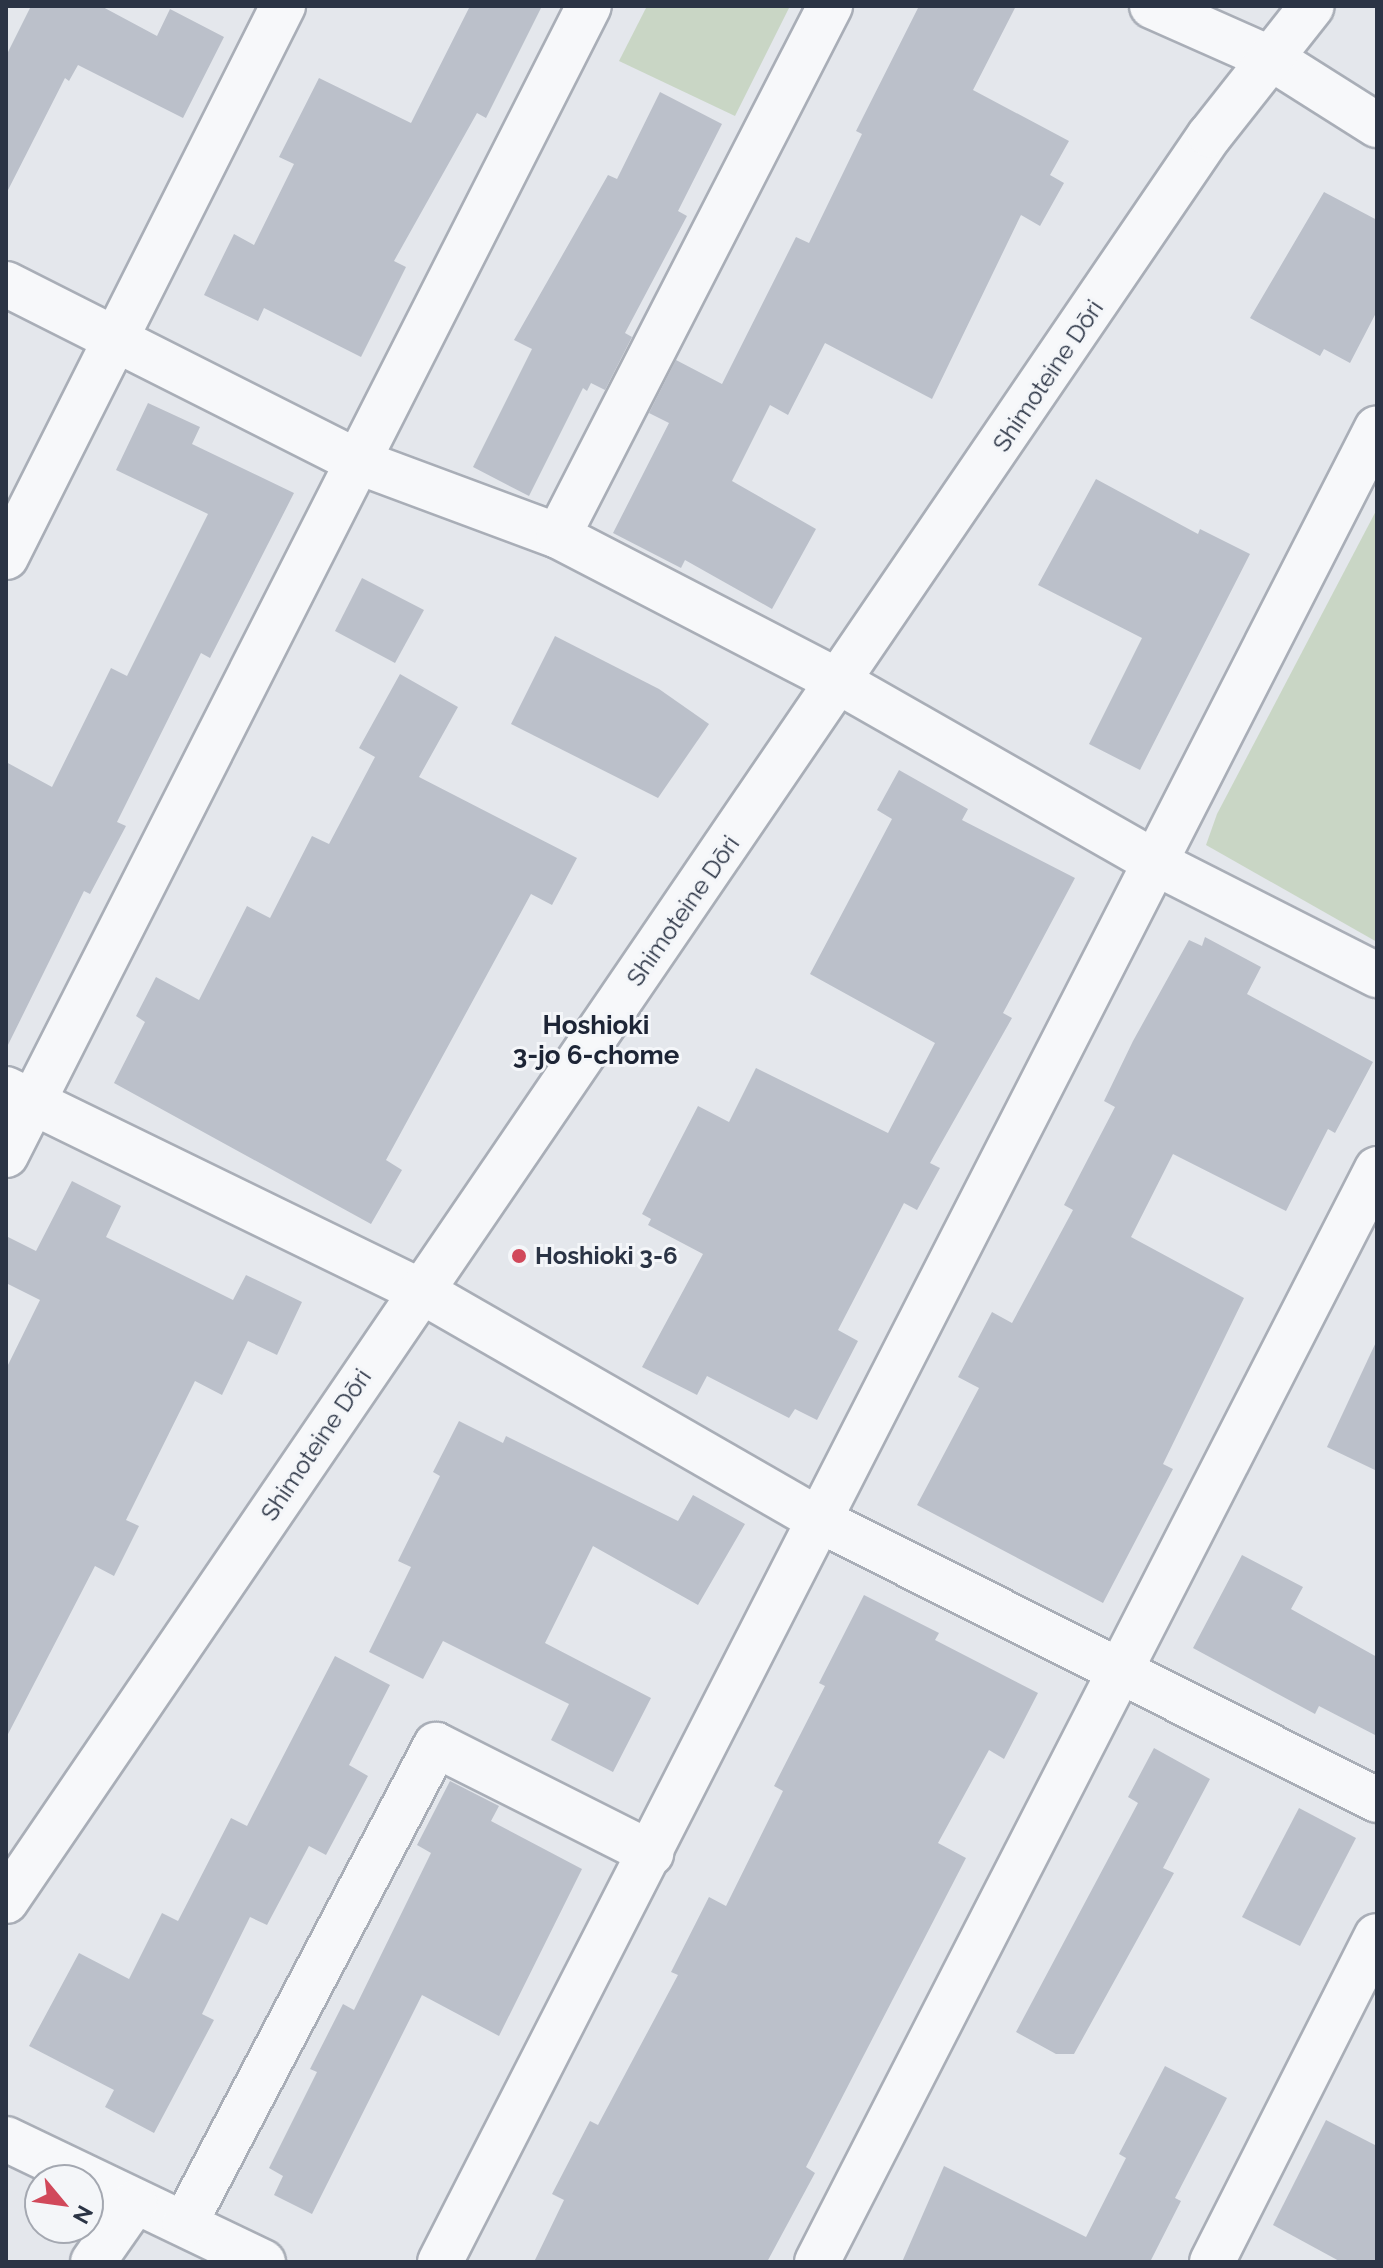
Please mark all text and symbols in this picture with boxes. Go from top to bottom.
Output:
street label: Shimoteine Dōri [987,295,1109,457]
street label: Shimoteine Dōri [621,830,745,992]
district label: Hoshioki 3-jo 6-chome [513,1010,679,1072]
place label: Hoshioki 3-6 [535,1242,677,1270]
marker: Hoshioki 3-6 [510,1247,528,1265]
street label: Shimoteine Dōri [255,1364,377,1526]
north arrow [24,2164,104,2244]
text: N [68,2201,99,2228]

